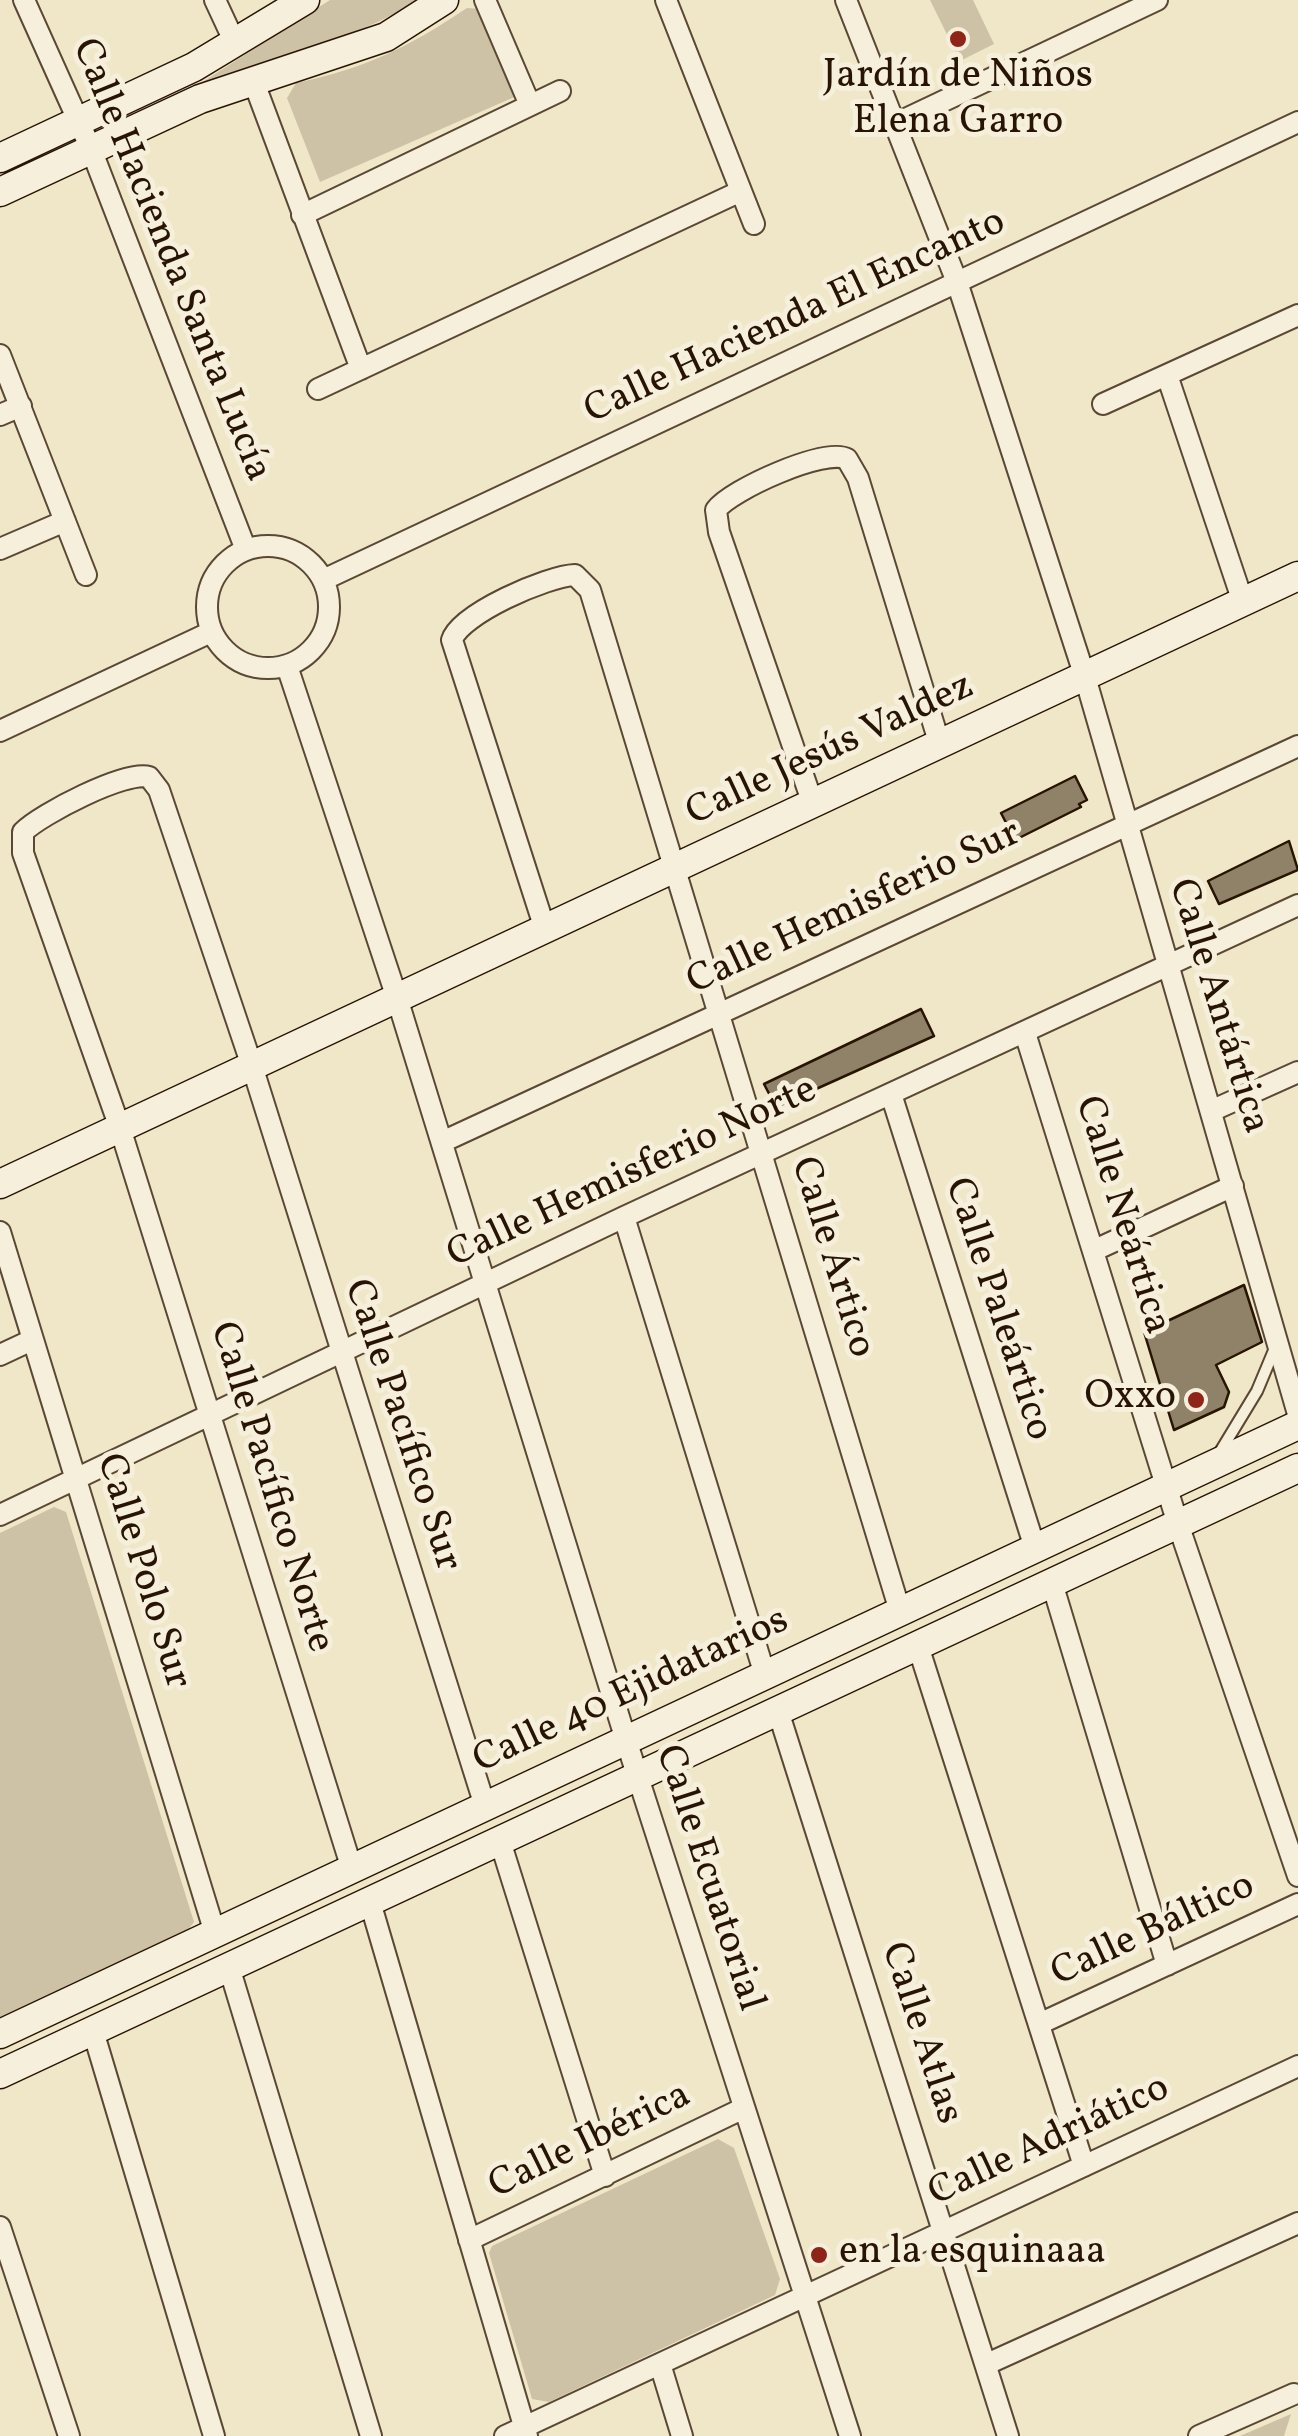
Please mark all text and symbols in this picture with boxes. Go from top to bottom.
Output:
marker: Jardín de Niños Elena Garro [947,28,969,50]
street label: Calle Hacienda Santa Lucía [58,33,280,489]
place label: Jardín de Niños Elena Garro [823,55,1093,149]
street label: Calle Hacienda El Encanto [578,200,1014,438]
street label: Calle Jesús Valdez [680,665,982,839]
street label: Calle Hemisferio Sur [681,812,1029,1008]
street label: Calle Antártica [1155,874,1277,1140]
street label: Calle Hemisferio Norte [441,1068,825,1282]
street label: Calle Neártica [1061,1091,1179,1341]
street label: Calle Ártico [777,1152,883,1364]
street label: Calle Paleártico [931,1173,1061,1447]
street label: Calle Pacífico Sur [330,1274,470,1578]
street label: Calle Pacífico Norte [196,1317,342,1659]
place label: Oxxo [1085,1376,1176,1424]
marker: Oxxo [1185,1389,1207,1411]
street label: Calle Polo Sur [83,1449,199,1695]
street label: Calle 40 Ejidatarios [467,1599,797,1787]
street label: Calle Ecuatorial [641,1740,773,2018]
street label: Calle Báltico [1045,1864,1263,2000]
street label: Calle Atlas [867,1937,971,2131]
street label: Calle Adriático [922,2066,1178,2220]
street label: Calle Ibérica [482,2074,700,2212]
place label: en la esquinaaa [839,2231,1106,2279]
marker: en la esquinaaa [808,2244,830,2266]

